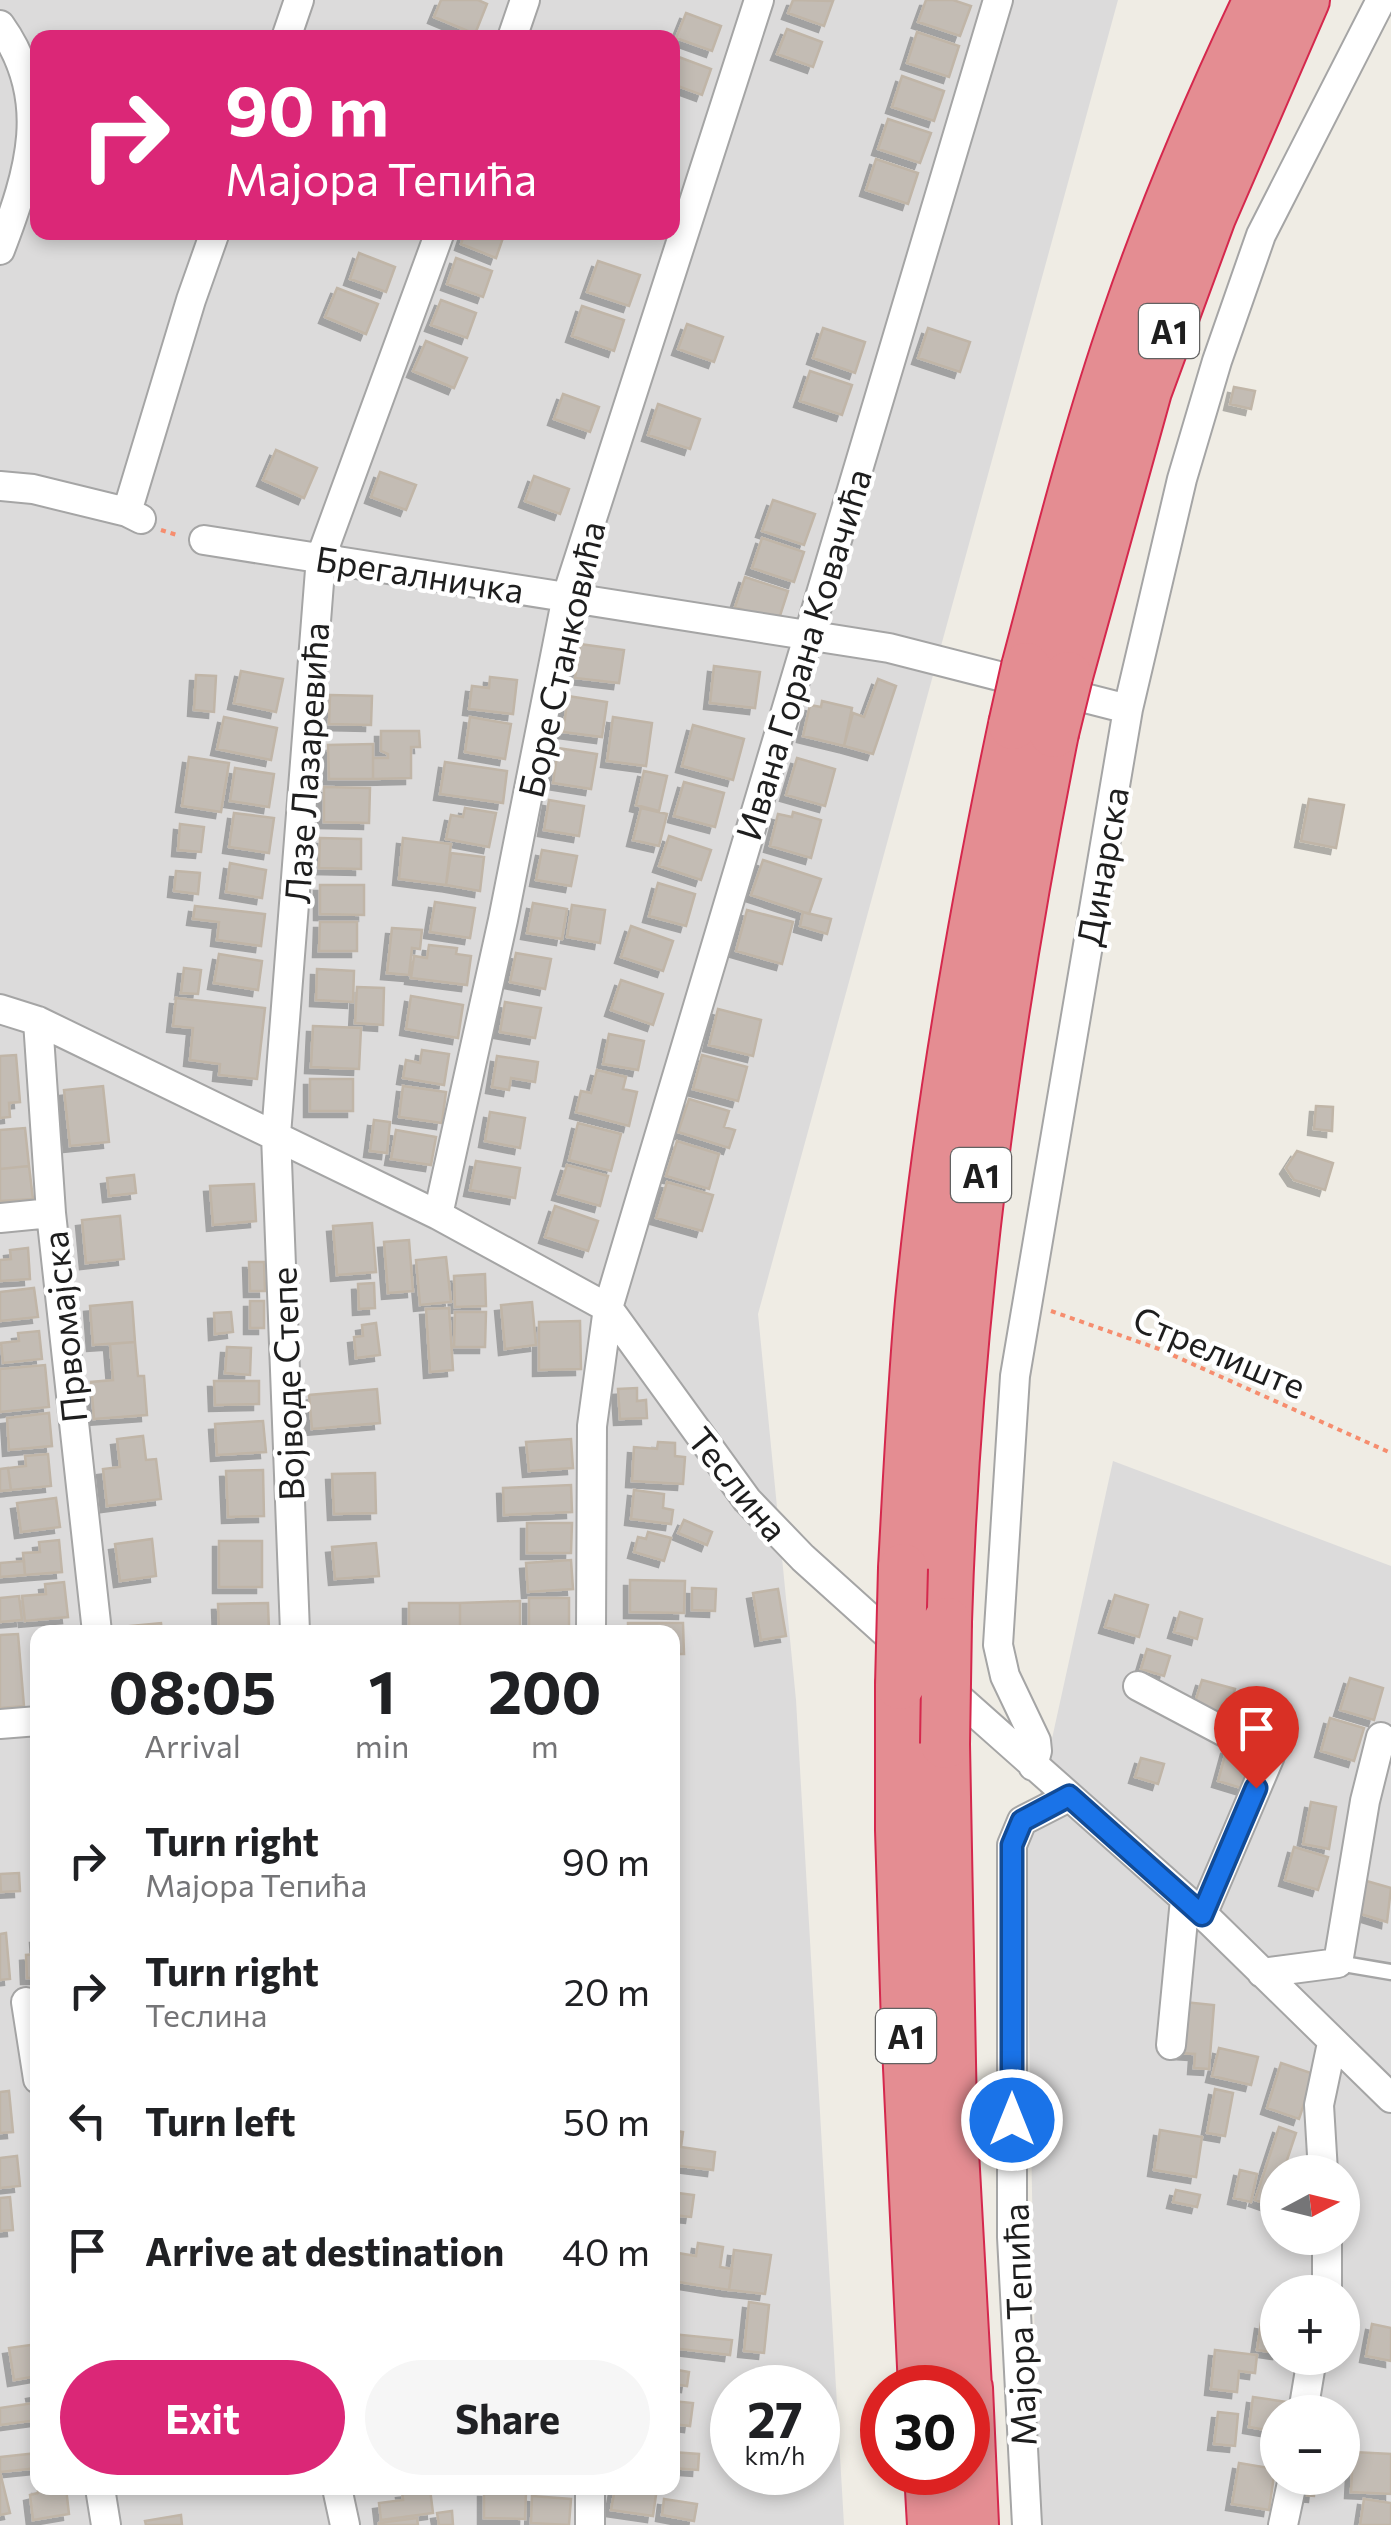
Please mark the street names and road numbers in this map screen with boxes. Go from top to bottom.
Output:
road number: A1 [1139,304,1199,358]
street label: Ивана Горана Ковачића [725,463,879,845]
street label: Боре Станковића [507,517,613,801]
street label: Брегалничка [313,535,527,611]
street label: Лазе Лазаревића [274,621,336,905]
street label: Динарска [1066,783,1136,949]
road number: A1 [951,1148,1011,1202]
street label: Првомајска [32,1229,94,1425]
street label: Војводе Степе [260,1266,312,1502]
street label: Стрелиште [1127,1295,1313,1407]
street label: Теслина [680,1417,798,1549]
road number: A1 [876,2009,936,2063]
street label: Мајора Тепића [992,2203,1044,2447]

